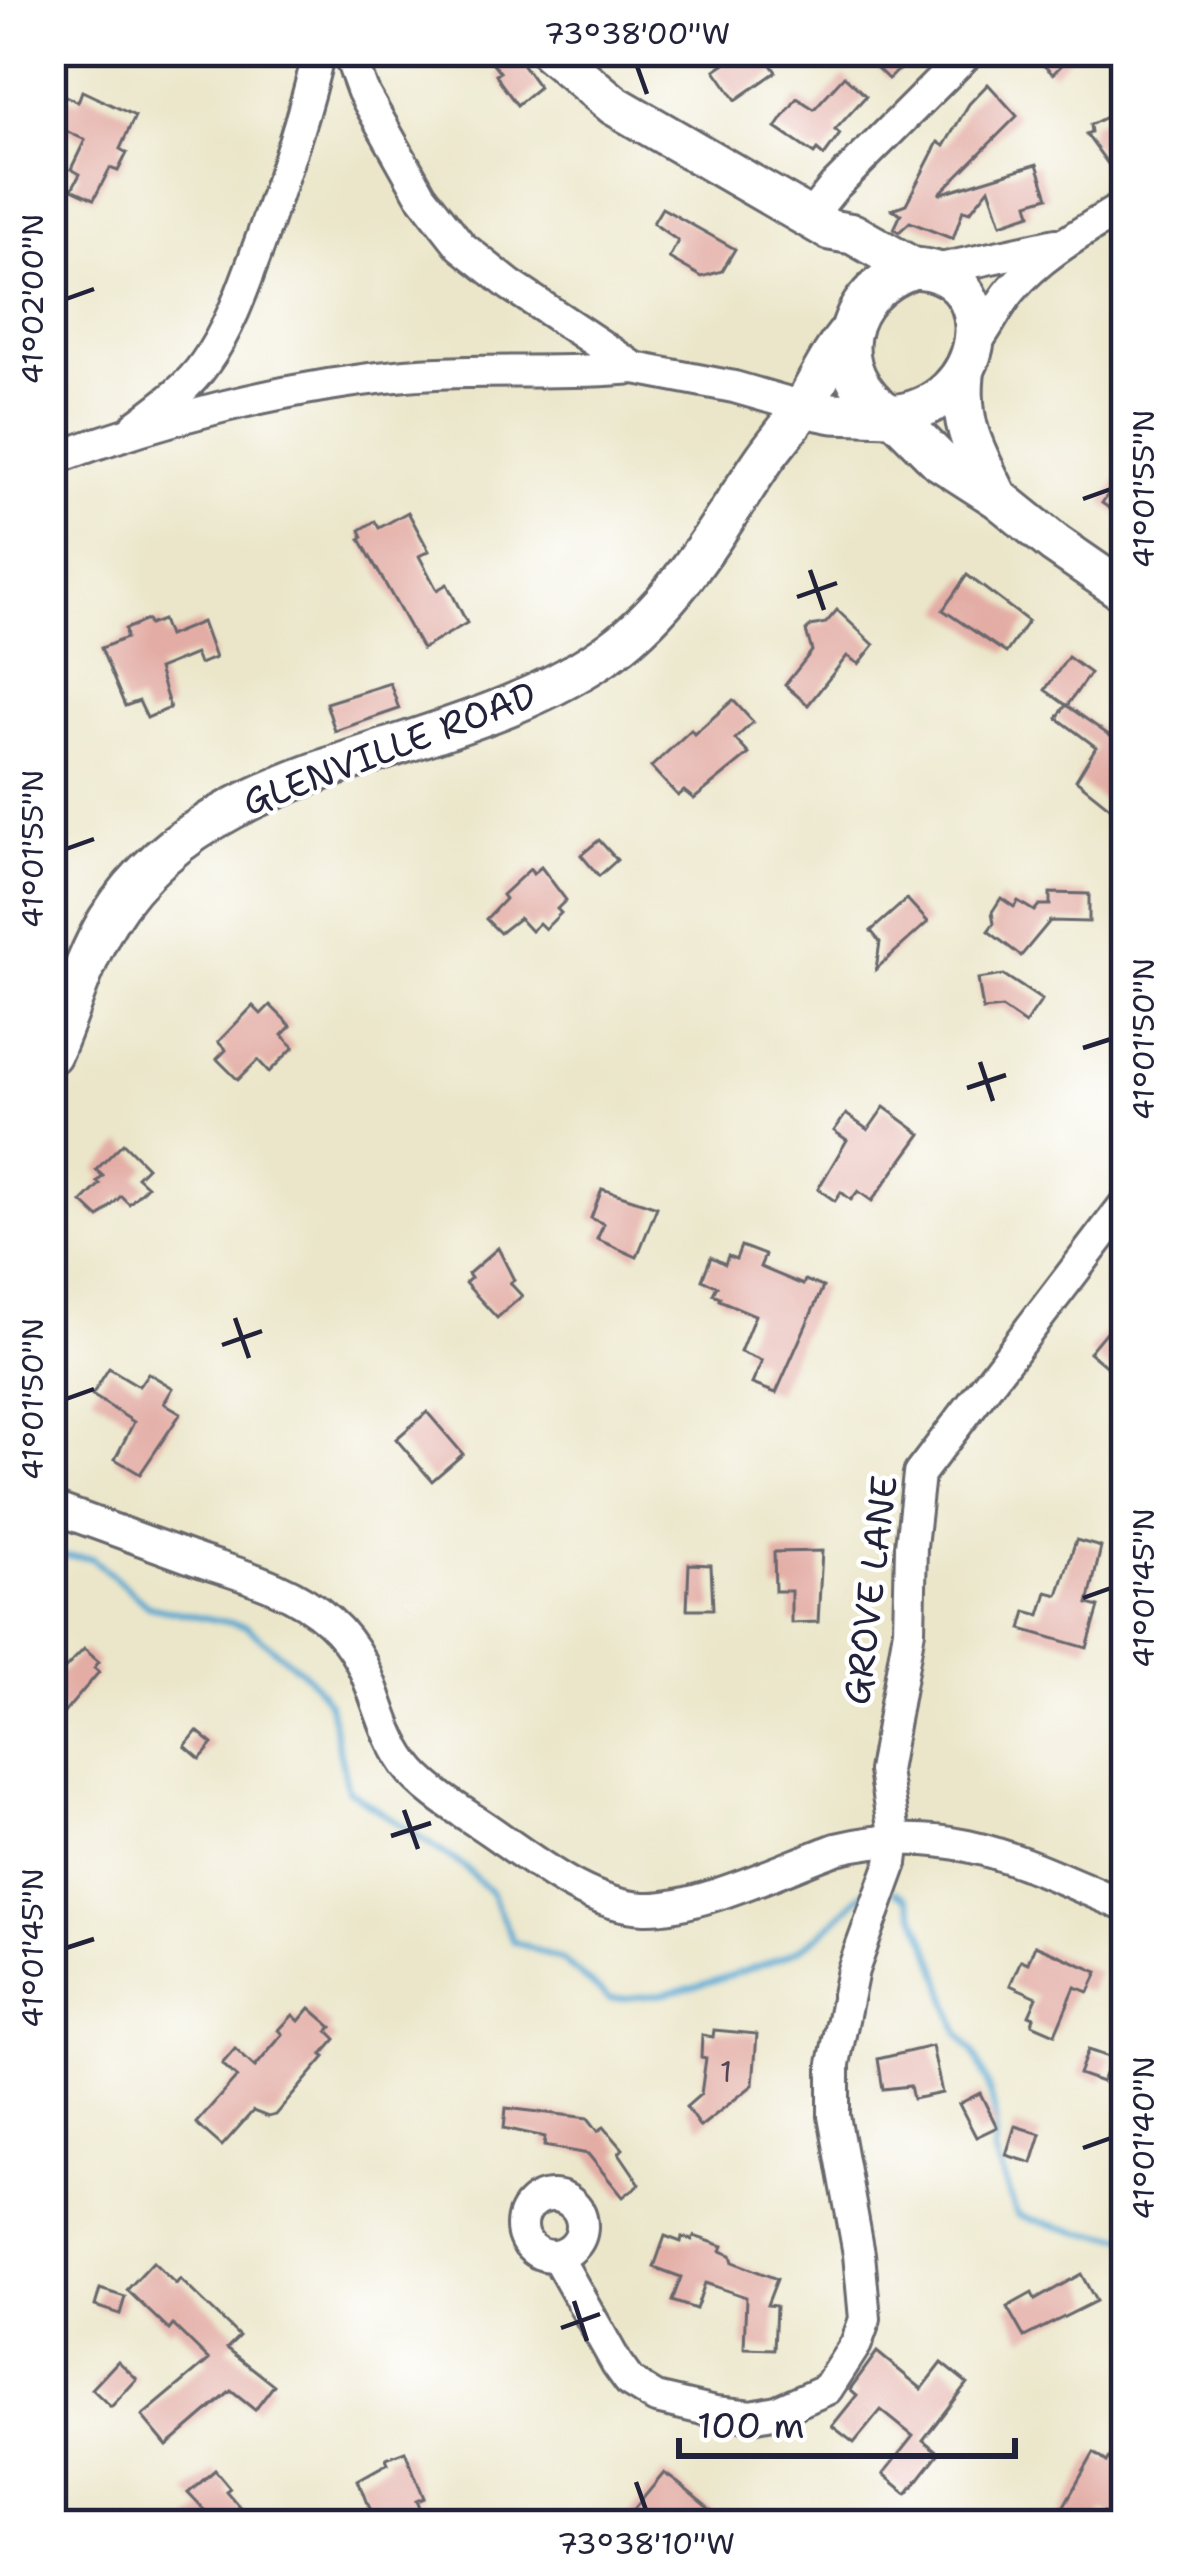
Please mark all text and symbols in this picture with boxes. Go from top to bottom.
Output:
text: 73°38'00"W [544,13,730,54]
text: 41°02'00"N [12,213,53,385]
text: 41°01'55"N [1123,410,1164,568]
street label: GLENVILLE ROAD [235,670,543,827]
text: 41°01'55"N [12,770,53,928]
text: 41°01'50"N [1123,958,1164,1120]
text: 41°01'50"N [12,1318,53,1480]
street label: GROVE LANE [832,1473,909,1707]
text: 41°01'45"N [1123,1508,1164,1668]
text: 41°01'45"N [12,1868,53,2028]
house number: 1 [720,2051,732,2092]
text: 41°01'40"N [1123,2056,1164,2220]
scale bar [679,2384,1015,2458]
text: 100 m [697,2401,805,2450]
text: 73°38'10"W [557,2523,735,2564]

